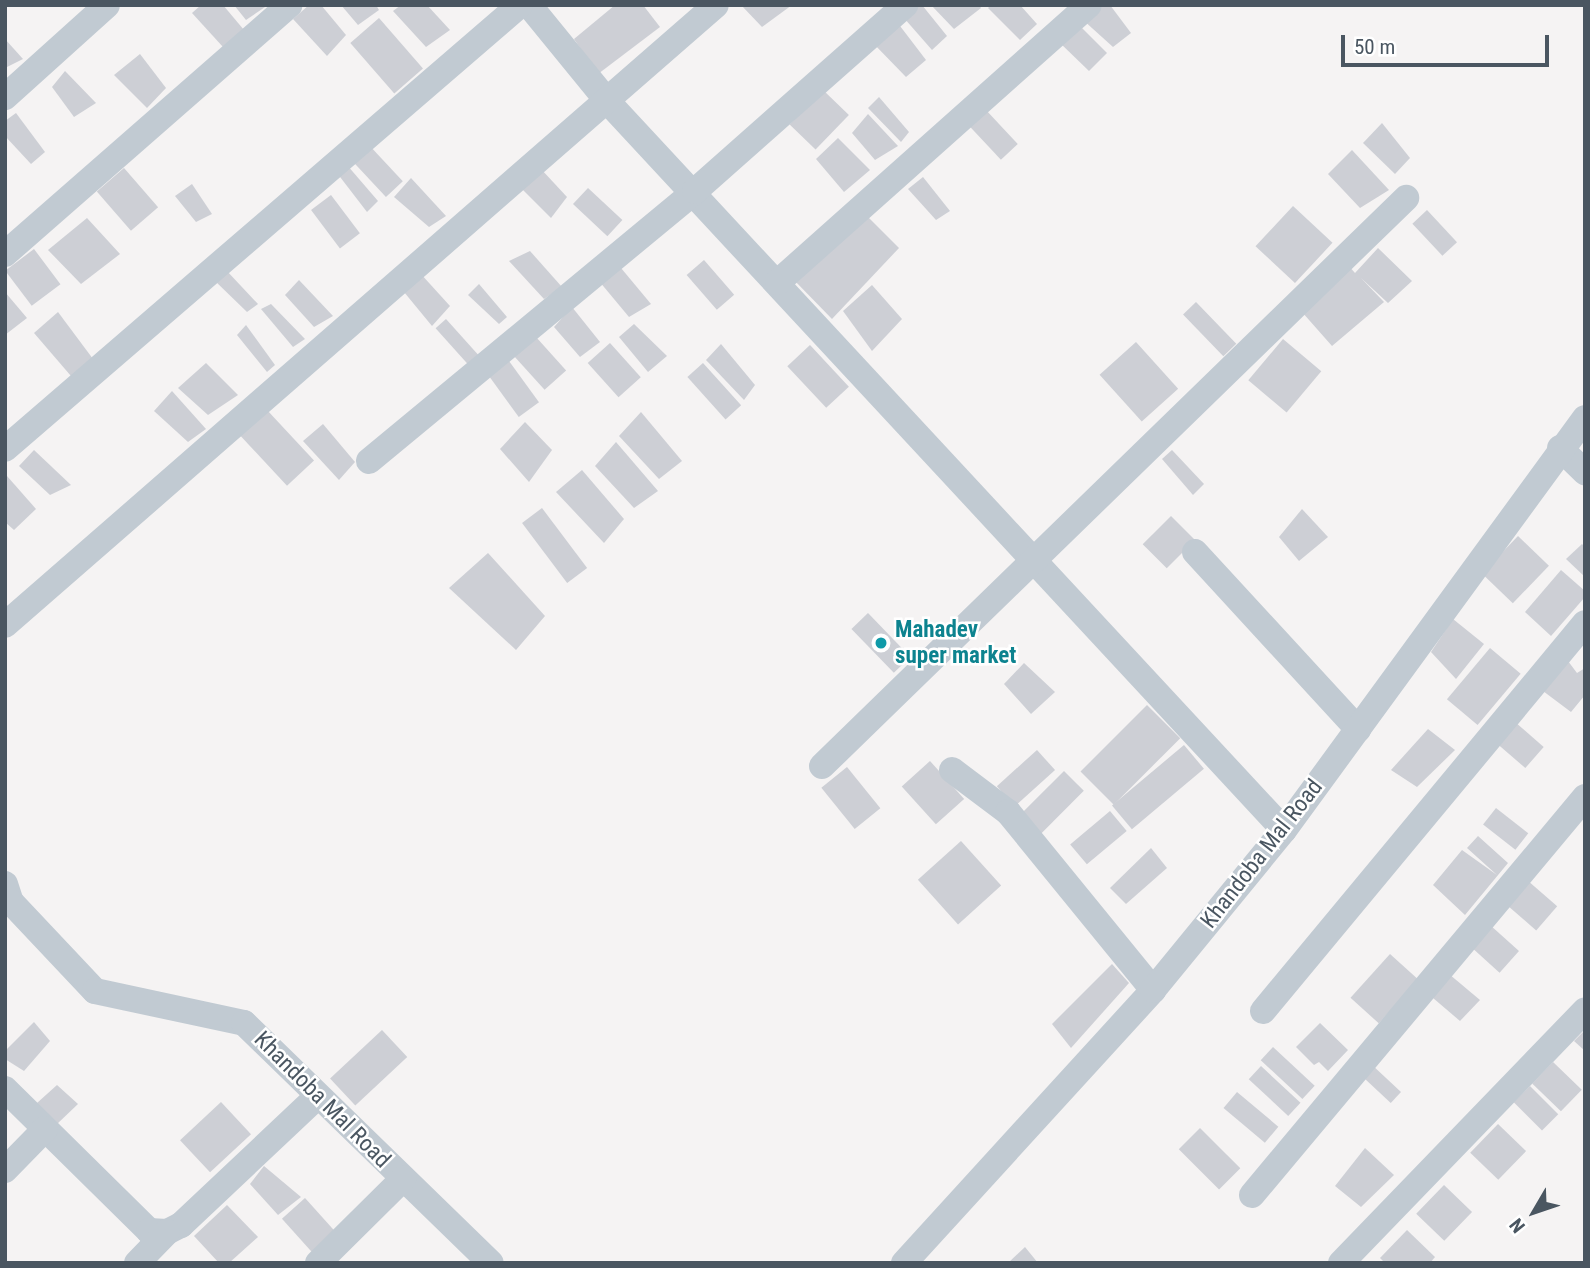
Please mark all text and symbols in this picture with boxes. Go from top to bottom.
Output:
scale bar [1345,21,1553,65]
text: 50 m [1354,35,1395,59]
place label: Mahadev super market [895,616,1016,670]
marker: Mahadev super market [873,635,889,651]
street label: Khandoba Mal Road [1195,774,1329,934]
street label: Khandoba Mal Road [248,1026,396,1174]
north arrow [1499,1177,1569,1247]
text: N [1505,1214,1530,1237]

